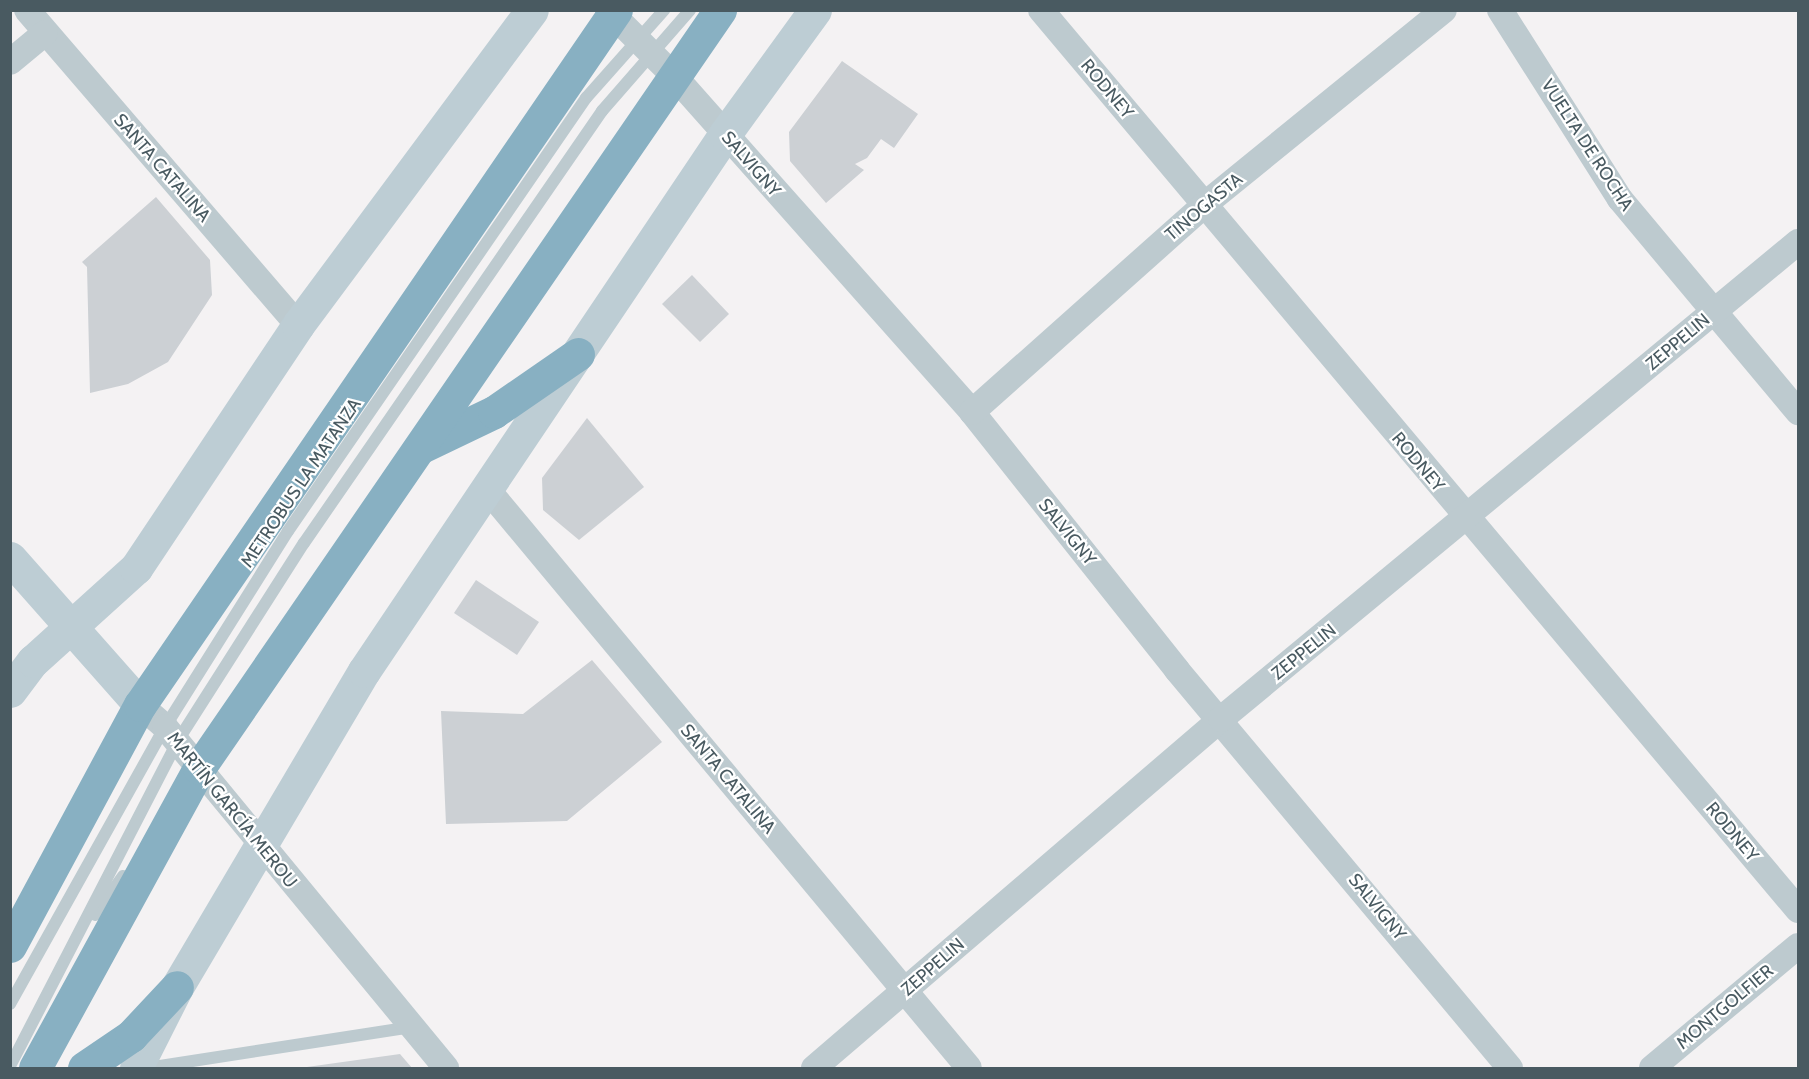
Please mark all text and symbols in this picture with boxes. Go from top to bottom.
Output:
street label: RODNEY [1076,55,1138,123]
street label: VUELTA DE ROCHA [1536,75,1638,215]
street label: SANTA CATALINA [109,109,215,227]
street label: SALVIGNY [717,127,785,201]
street label: TINOGASTA [1161,168,1247,246]
street label: ZEPPELIN [1642,309,1714,375]
street label: METROBUS LA MATANZA [236,394,366,572]
street label: RODNEY [1387,428,1449,496]
street label: SALVIGNY [1034,494,1100,570]
street label: ZEPPELIN [1267,619,1341,685]
street label: SANTA CATALINA [676,720,780,838]
street label: MARTÍN GARCÍA MEROU [162,728,302,892]
street label: RODNEY [1701,798,1763,866]
street label: SALVIGNY [1344,869,1410,945]
street label: ZEPPELIN [897,934,969,1000]
street label: MONTGOLFIER [1672,960,1778,1054]

